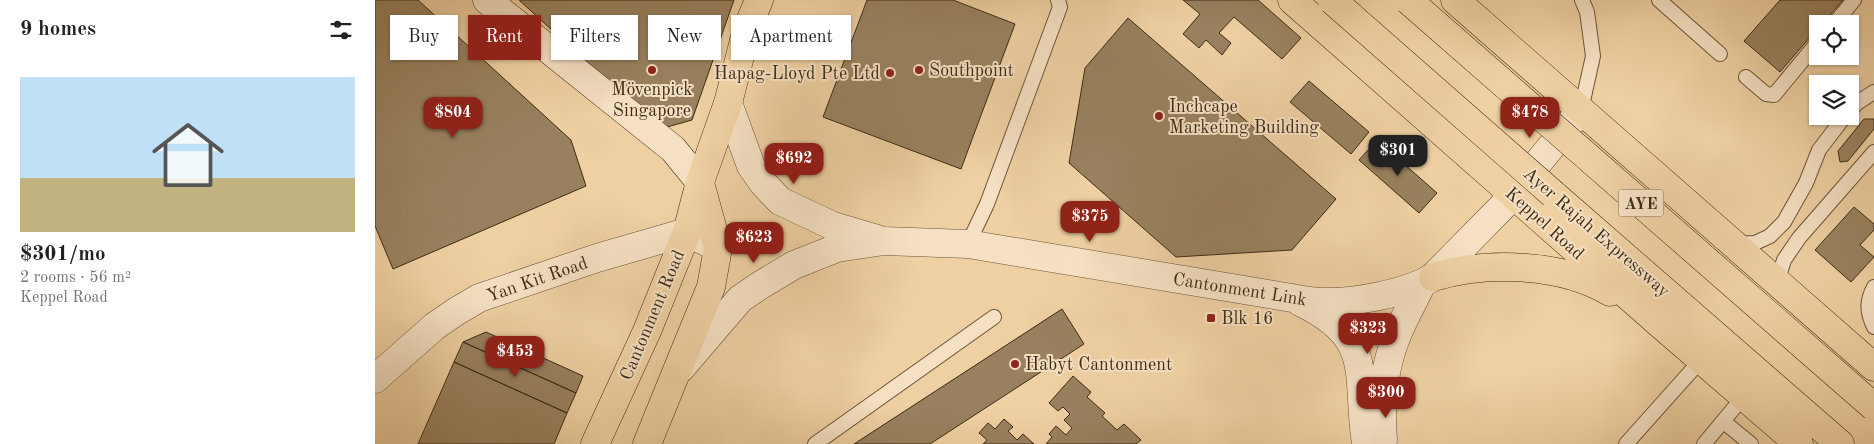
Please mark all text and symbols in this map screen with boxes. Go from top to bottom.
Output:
chip: Buy [390,15,458,60]
chip: Rent [468,15,541,60]
chip: Filters [551,15,638,60]
chip: New [648,15,721,60]
chip: Apartment [731,15,851,60]
map controls [1809,15,1859,125]
button: locate [1809,15,1859,65]
icon: filters [327,16,355,44]
text: 9 homes [20,19,96,40]
place label: Southpoint [929,62,1014,80]
marker: Mövenpick Singapore [646,64,658,76]
marker: Southpoint [913,64,925,76]
place label: Hapag-Lloyd Pte Ltd [714,65,880,83]
marker: Hapag-Lloyd Pte Ltd [884,67,896,79]
button: layers [1809,75,1859,125]
place label: Mövenpick Singapore [611,81,693,120]
pin: $804 [423,96,483,139]
pin: $478 [1500,96,1560,139]
place label: Inchcape Marketing Building [1169,98,1319,137]
text: $804 [434,105,472,121]
text: $478 [1511,105,1549,121]
icon: home [143,110,233,200]
marker: Inchcape Marketing Building [1153,110,1165,122]
pin: $301 [1368,134,1428,177]
pin: $692 [764,142,824,185]
text: $301 [1379,143,1417,159]
text: $692 [775,151,813,167]
street label: Ayer Rajah Expressway [1520,164,1673,301]
street label: Keppel Road [1502,184,1587,263]
road number: AYE [1619,190,1663,217]
pin: $375 [1060,200,1120,243]
text: $375 [1071,209,1109,225]
pin: $623 [724,222,784,264]
text: $623 [735,230,773,246]
text: $301/mo [20,244,106,265]
street label: Cantonment Road [617,248,688,383]
street label: Yan Kit Road [485,254,590,306]
text: 2 rooms · 56 m² [20,270,131,286]
street label: Cantonment Link [1172,271,1308,309]
text: Keppel Road [20,290,108,306]
place label: Blk 16 [1221,310,1274,328]
marker: Blk 16 [1205,312,1217,324]
pin: $323 [1338,312,1398,355]
text: $323 [1349,321,1387,337]
pin: $453 [485,336,545,378]
text: $453 [496,344,534,360]
place label: Habyt Cantonment [1025,356,1172,374]
marker: Habyt Cantonment [1009,358,1021,370]
pin: $300 [1356,376,1416,419]
text: $300 [1367,385,1405,401]

